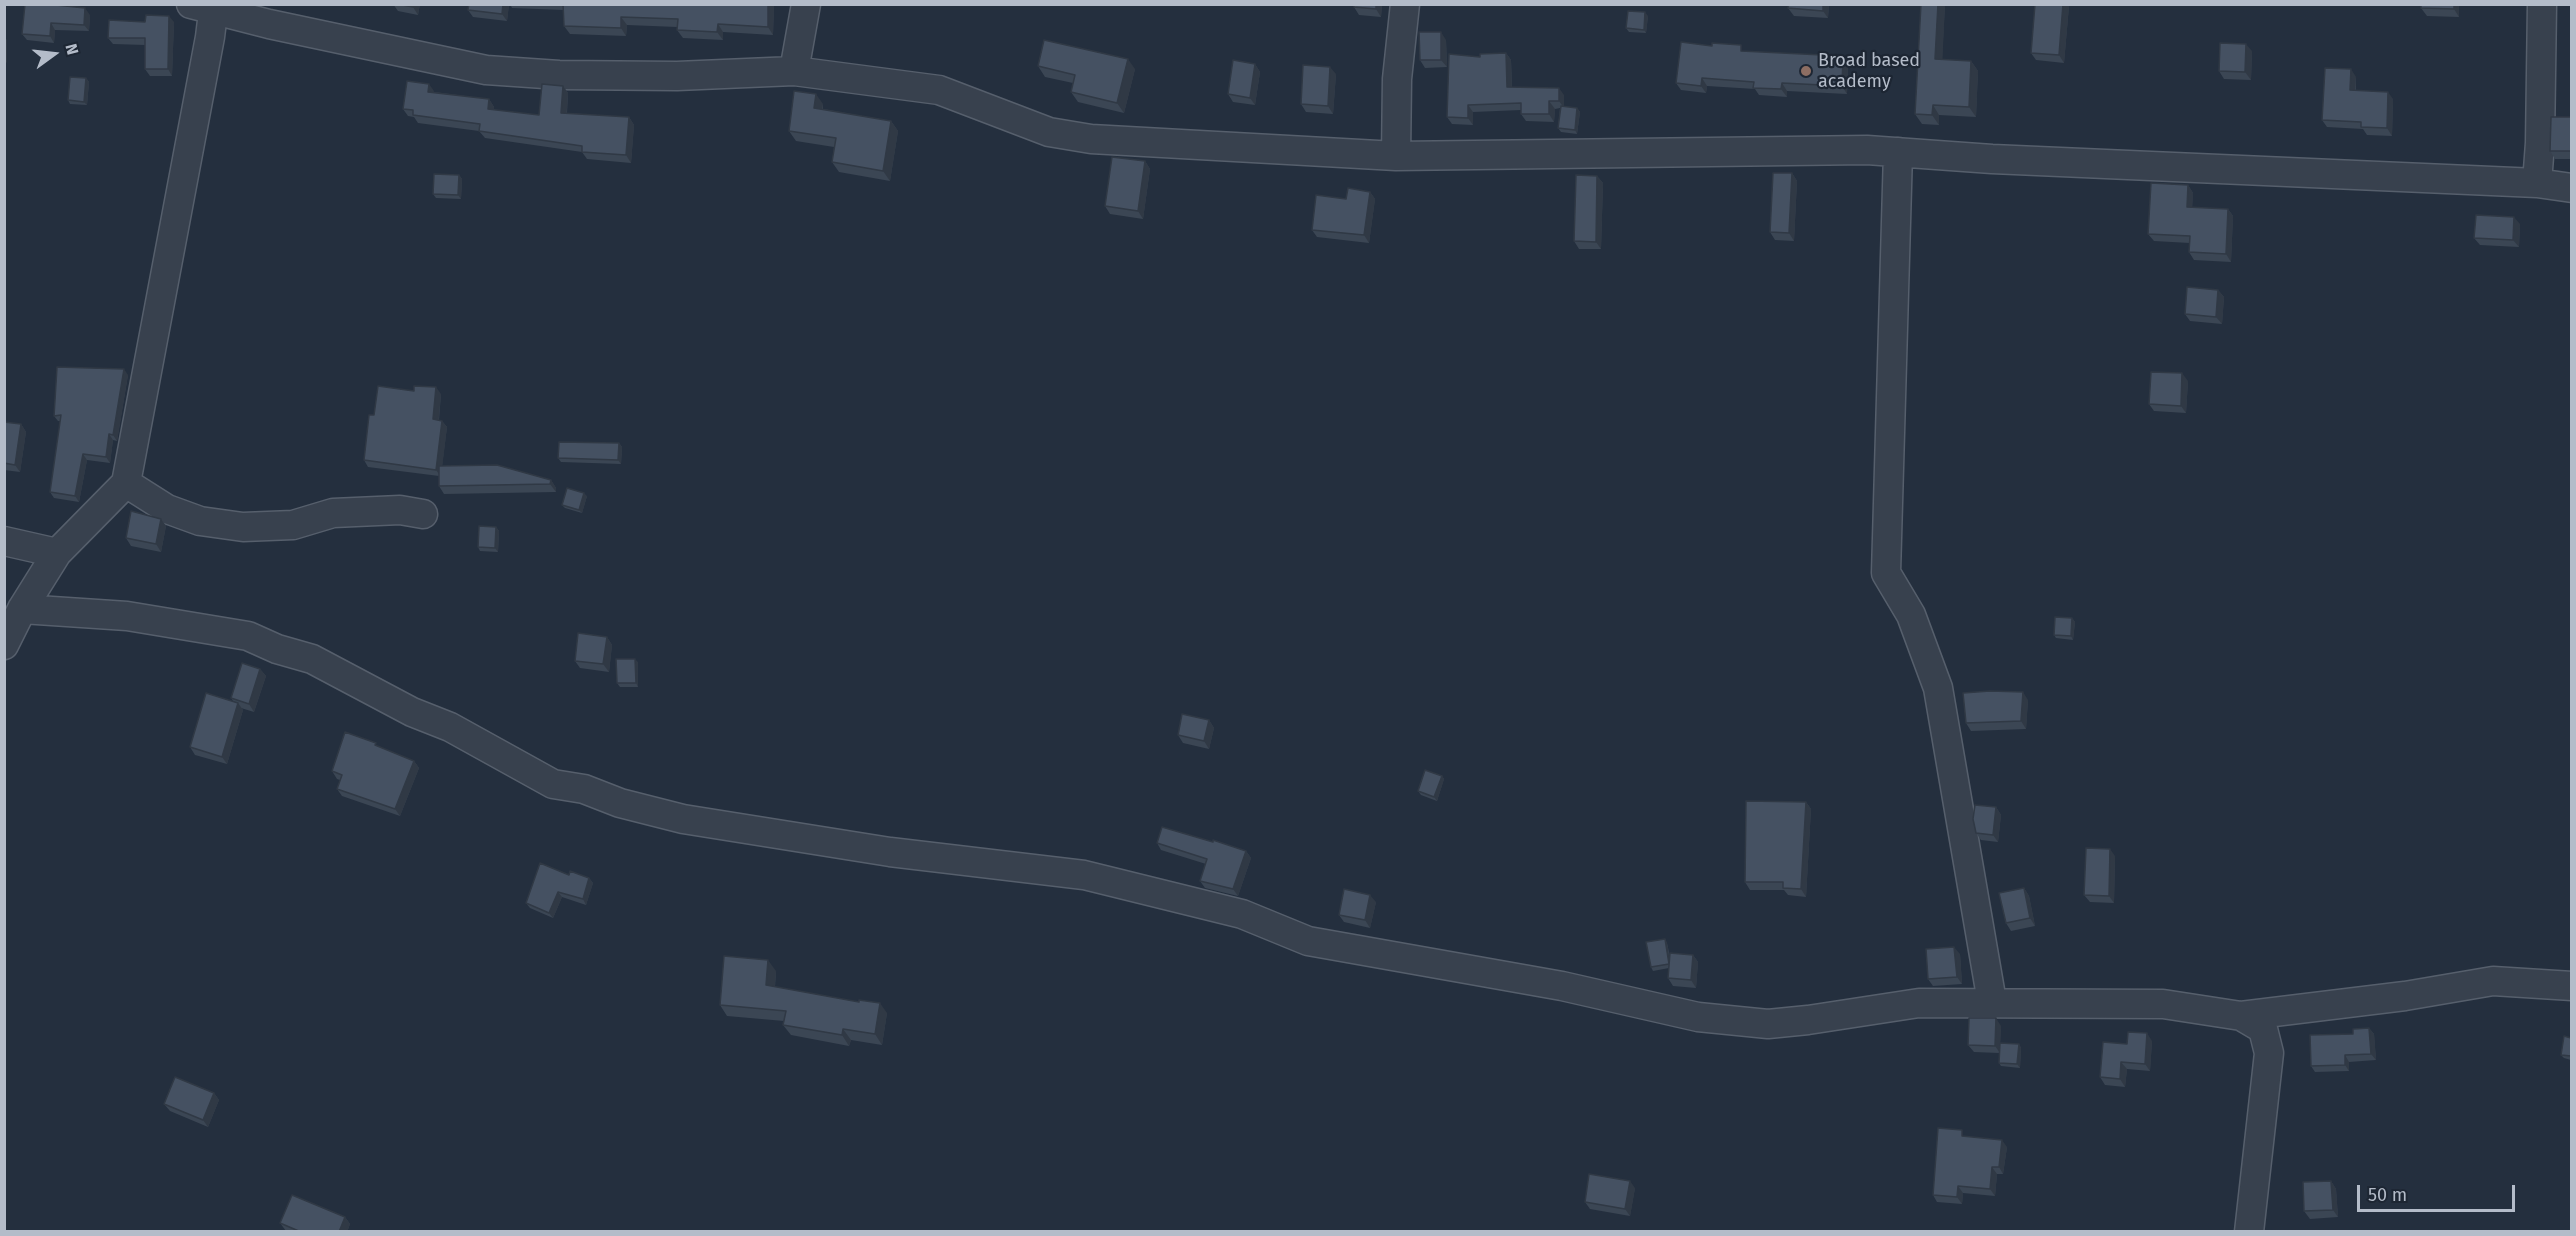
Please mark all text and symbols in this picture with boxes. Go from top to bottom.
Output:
north arrow [24,24,84,84]
text: N [61,42,82,57]
place label: Broad based academy [1818,50,1920,92]
marker: Broad based academy [1799,64,1813,78]
scale bar [2360,1173,2518,1211]
text: 50 m [2368,1184,2407,1206]

